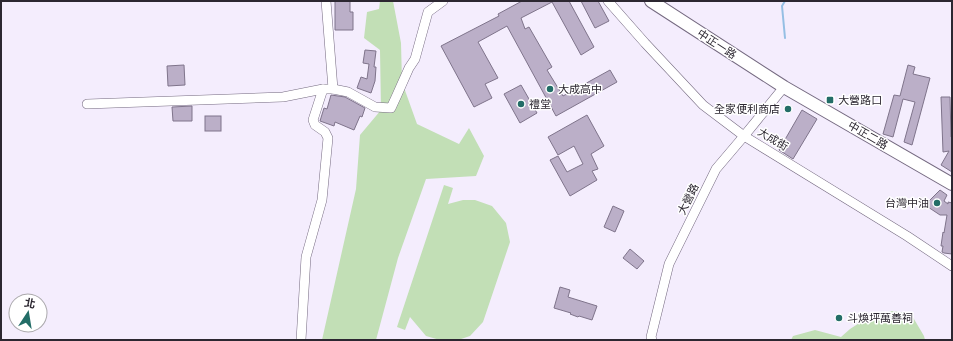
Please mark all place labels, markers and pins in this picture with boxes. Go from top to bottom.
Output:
place label: 大成高中 [558,82,602,96]
marker: 大成高中 [545,84,555,94]
place label: 大營路口 [838,93,882,107]
marker: 大營路口 [825,95,835,105]
place label: 禮堂 [529,97,551,111]
marker: 禮堂 [516,99,526,109]
place label: 全家便利商店 [714,102,780,116]
marker: 全家便利商店 [783,104,793,114]
place label: 台灣中油 [885,196,929,210]
marker: 台灣中油 [932,198,942,208]
place label: 斗煥坪萬善祠 [847,311,913,325]
marker: 斗煥坪萬善祠 [834,313,844,323]

